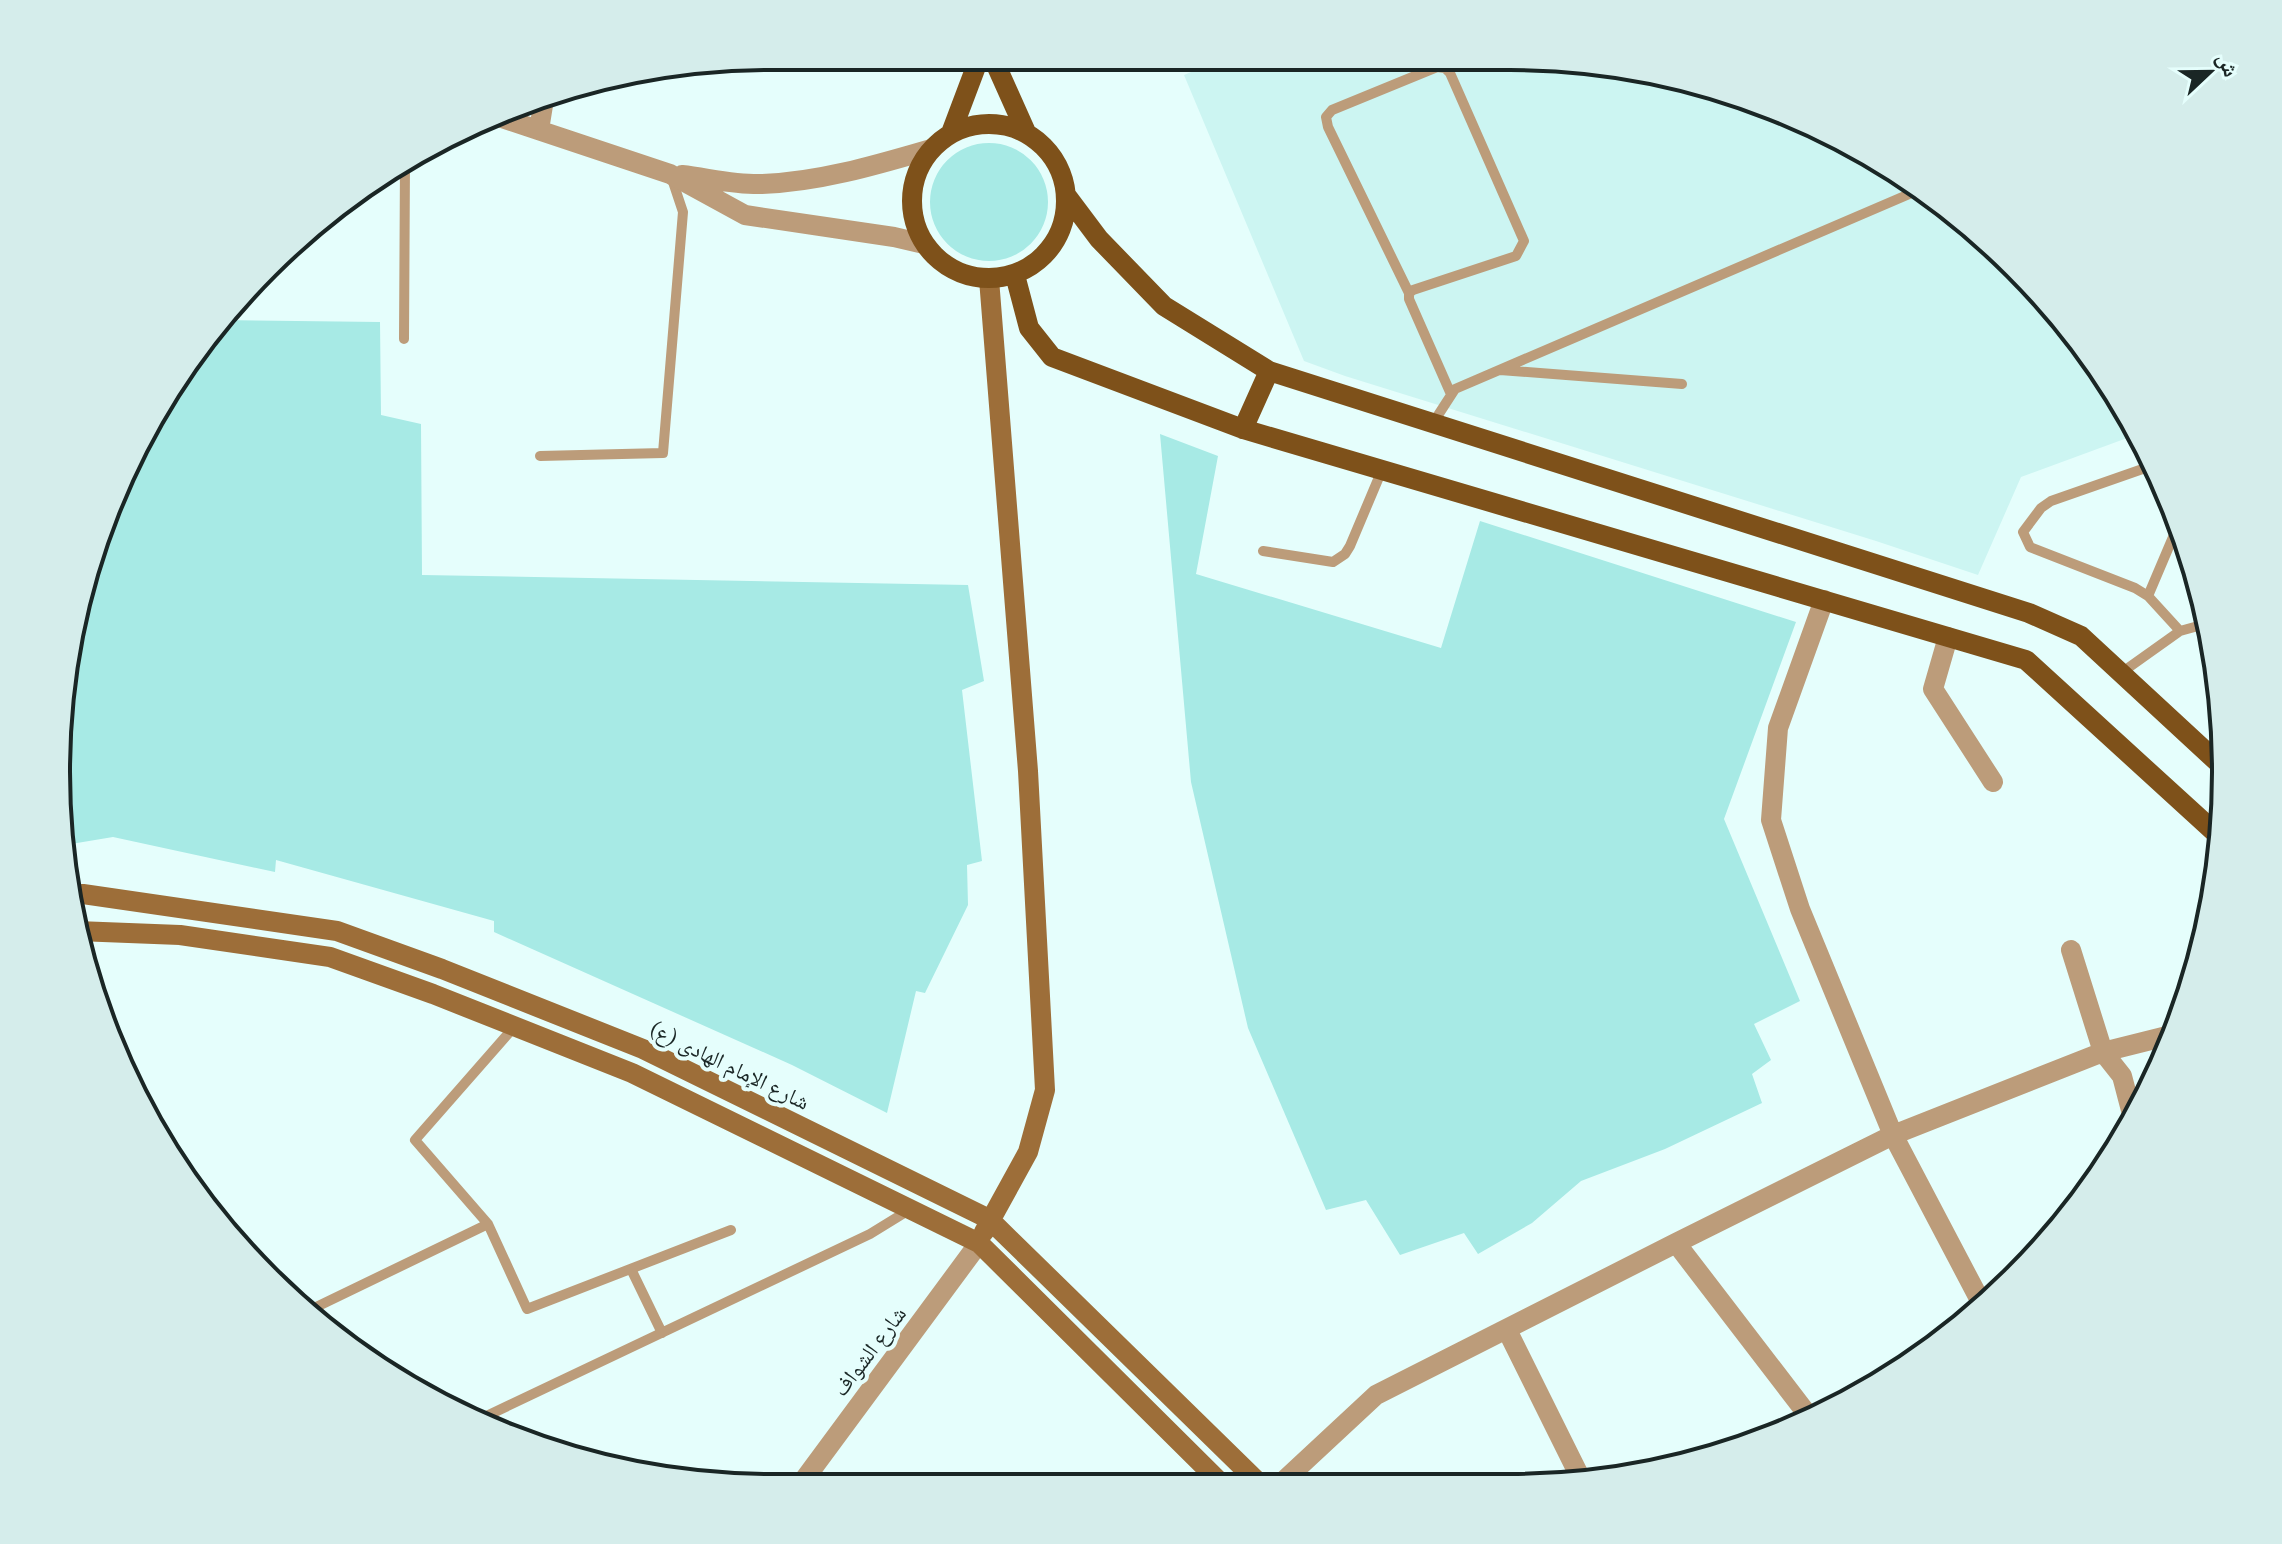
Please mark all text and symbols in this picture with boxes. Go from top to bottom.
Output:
north arrow [2170,32,2250,112]
text: ش [2211,48,2247,81]
street label: شارع الإمام الهادی (ع) [645,1013,815,1117]
street label: شارع الشواف [825,1300,912,1402]

